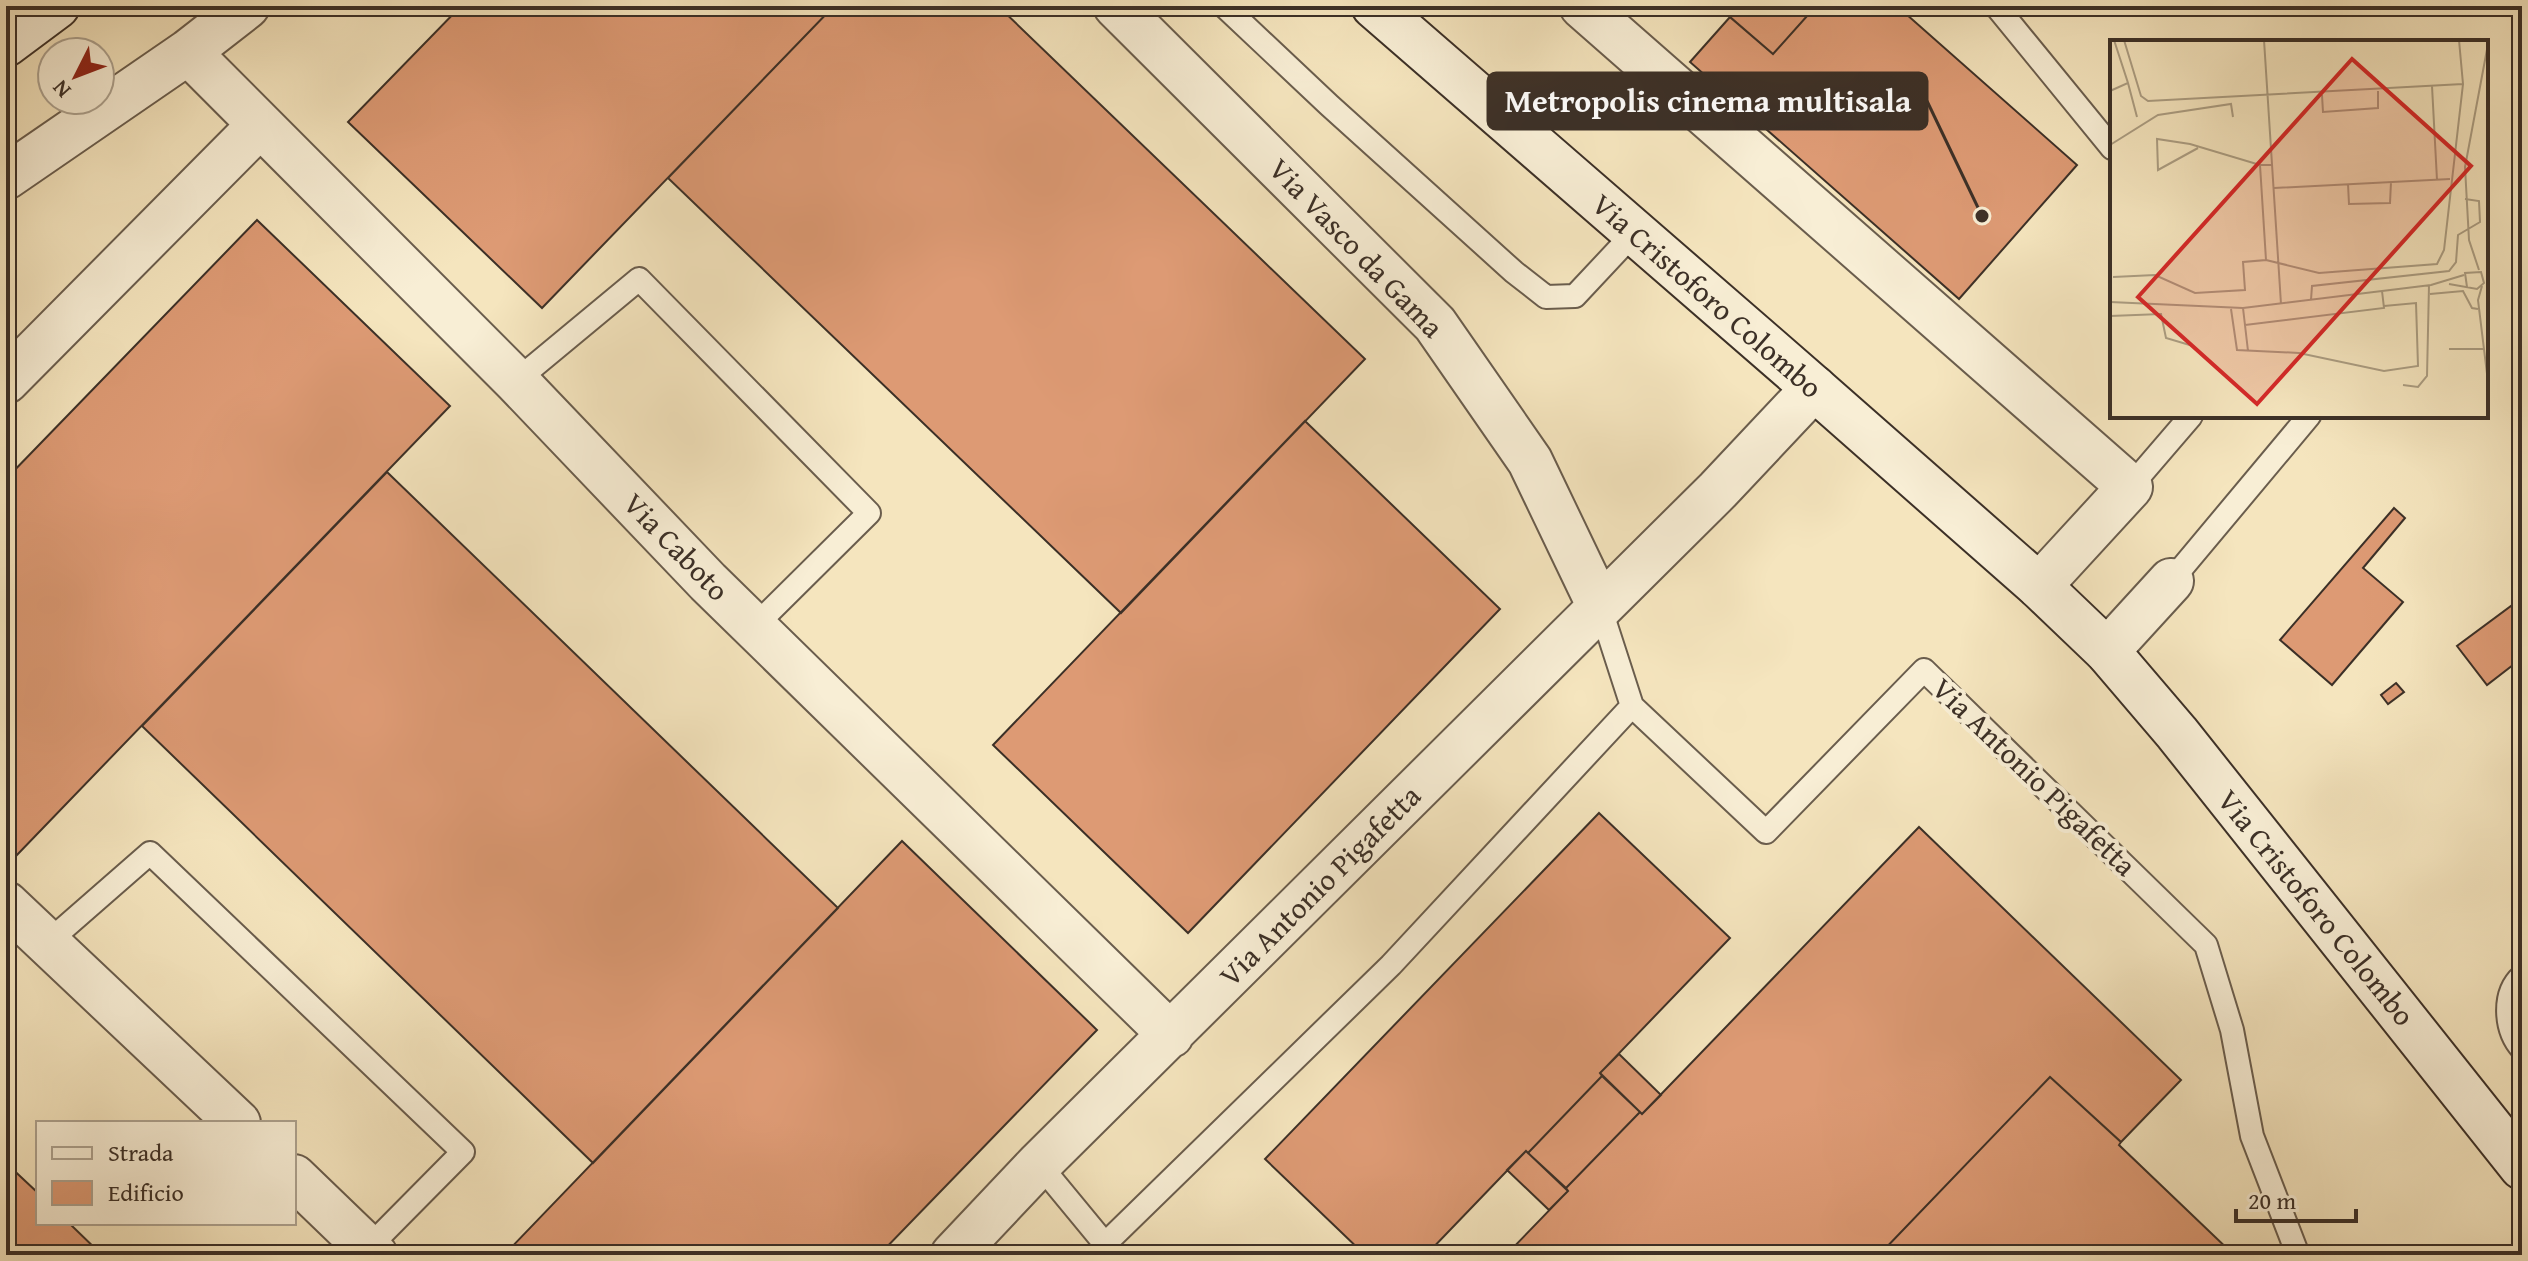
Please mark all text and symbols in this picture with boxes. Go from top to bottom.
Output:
north arrow [36,36,116,116]
inset map [2110,40,2488,418]
text: N [44,73,78,106]
callout: Metropolis cinema multisala [1488,73,1927,129]
text: Metropolis cinema multisala [1505,77,1912,124]
street label: Via Vasco da Gama [1259,147,1454,347]
street label: Via Cristoforo Colombo [1583,182,1833,408]
street label: Via Caboto [614,482,740,611]
street label: Via Antonio Pigafetta [1922,667,2147,886]
street label: Via Antonio Pigafetta [1208,774,1430,996]
street label: Via Cristoforo Colombo [2207,780,2426,1035]
legend [36,1121,296,1225]
text: Strada [108,1135,174,1170]
scale bar [2236,1173,2356,1223]
text: Edificio [108,1175,184,1210]
text: 20 m [2248,1183,2296,1218]

